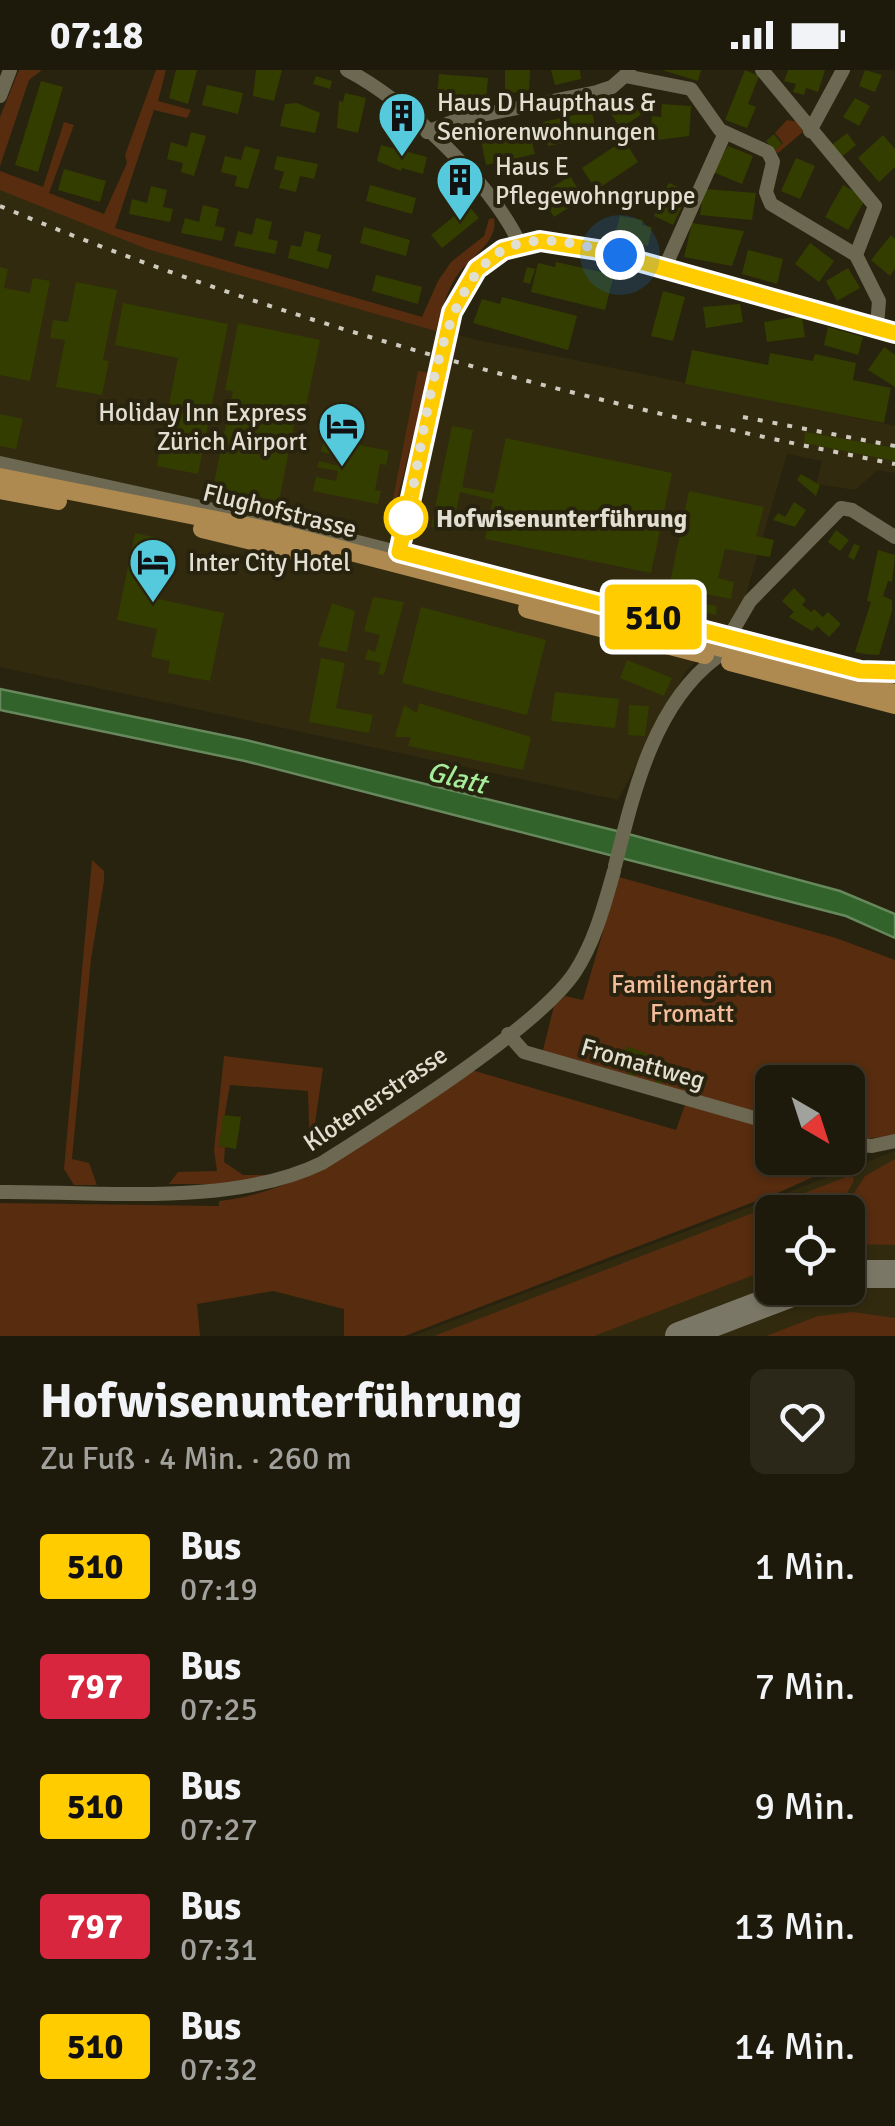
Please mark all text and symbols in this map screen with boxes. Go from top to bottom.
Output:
text: 07:18 [50,12,143,59]
place label: Haus D Haupthaus & Seniorenwohnungen [437,87,656,147]
building icon: Haus D Haupthaus & Seniorenwohnungen [376,90,428,158]
place label: Haus E Pflegewohngruppe [495,151,696,211]
building icon: Haus E Pflegewohngruppe [434,154,486,222]
your location [595,230,645,280]
place label: Holiday Inn Express Zürich Airport [98,397,307,457]
hotel icon: Holiday Inn Express Zürich Airport [316,400,368,468]
street label: Flughofstrasse [200,476,360,545]
marker: Hofwisenunterführung [385,497,427,539]
place label: Hofwisenunterführung [436,503,687,534]
hotel icon: Inter City Hotel [127,536,179,604]
place label: Inter City Hotel [188,547,351,578]
line badge: 510 [596,584,710,650]
text: 510 [625,596,681,639]
water label: Glatt [424,754,493,802]
park label: Familiengärten Fromatt [611,969,773,1029]
street label: Fromattweg [577,1031,708,1096]
street label: Klotenerstrasse [297,1039,453,1158]
north arrow [755,1065,865,1175]
map controls [755,1065,865,1305]
button: locate [755,1195,865,1305]
button: heart [750,1369,855,1474]
text: Hofwisenunterführung [40,1372,522,1431]
text: Zu Fuß · 4 Min. · 260 m [40,1439,352,1478]
text: Bus [180,1523,241,1570]
text: 1 Min. [754,1543,855,1590]
text: 510 [67,1545,123,1588]
text: 07:19 [180,1570,258,1609]
text: Bus [180,1643,241,1690]
text: 7 Min. [754,1663,855,1710]
text: 797 [67,1665,123,1708]
text: 07:25 [180,1690,258,1729]
text: Bus [180,1763,241,1810]
text: 9 Min. [754,1783,855,1830]
text: 510 [67,1785,123,1828]
text: 07:27 [180,1810,258,1849]
text: Bus [180,1883,241,1930]
text: 13 Min. [734,1903,855,1950]
text: 797 [67,1905,123,1948]
text: 07:31 [180,1930,258,1969]
text: Bus [180,2003,241,2050]
text: 14 Min. [734,2023,855,2070]
text: 510 [67,2025,123,2068]
text: 07:32 [180,2050,258,2089]

